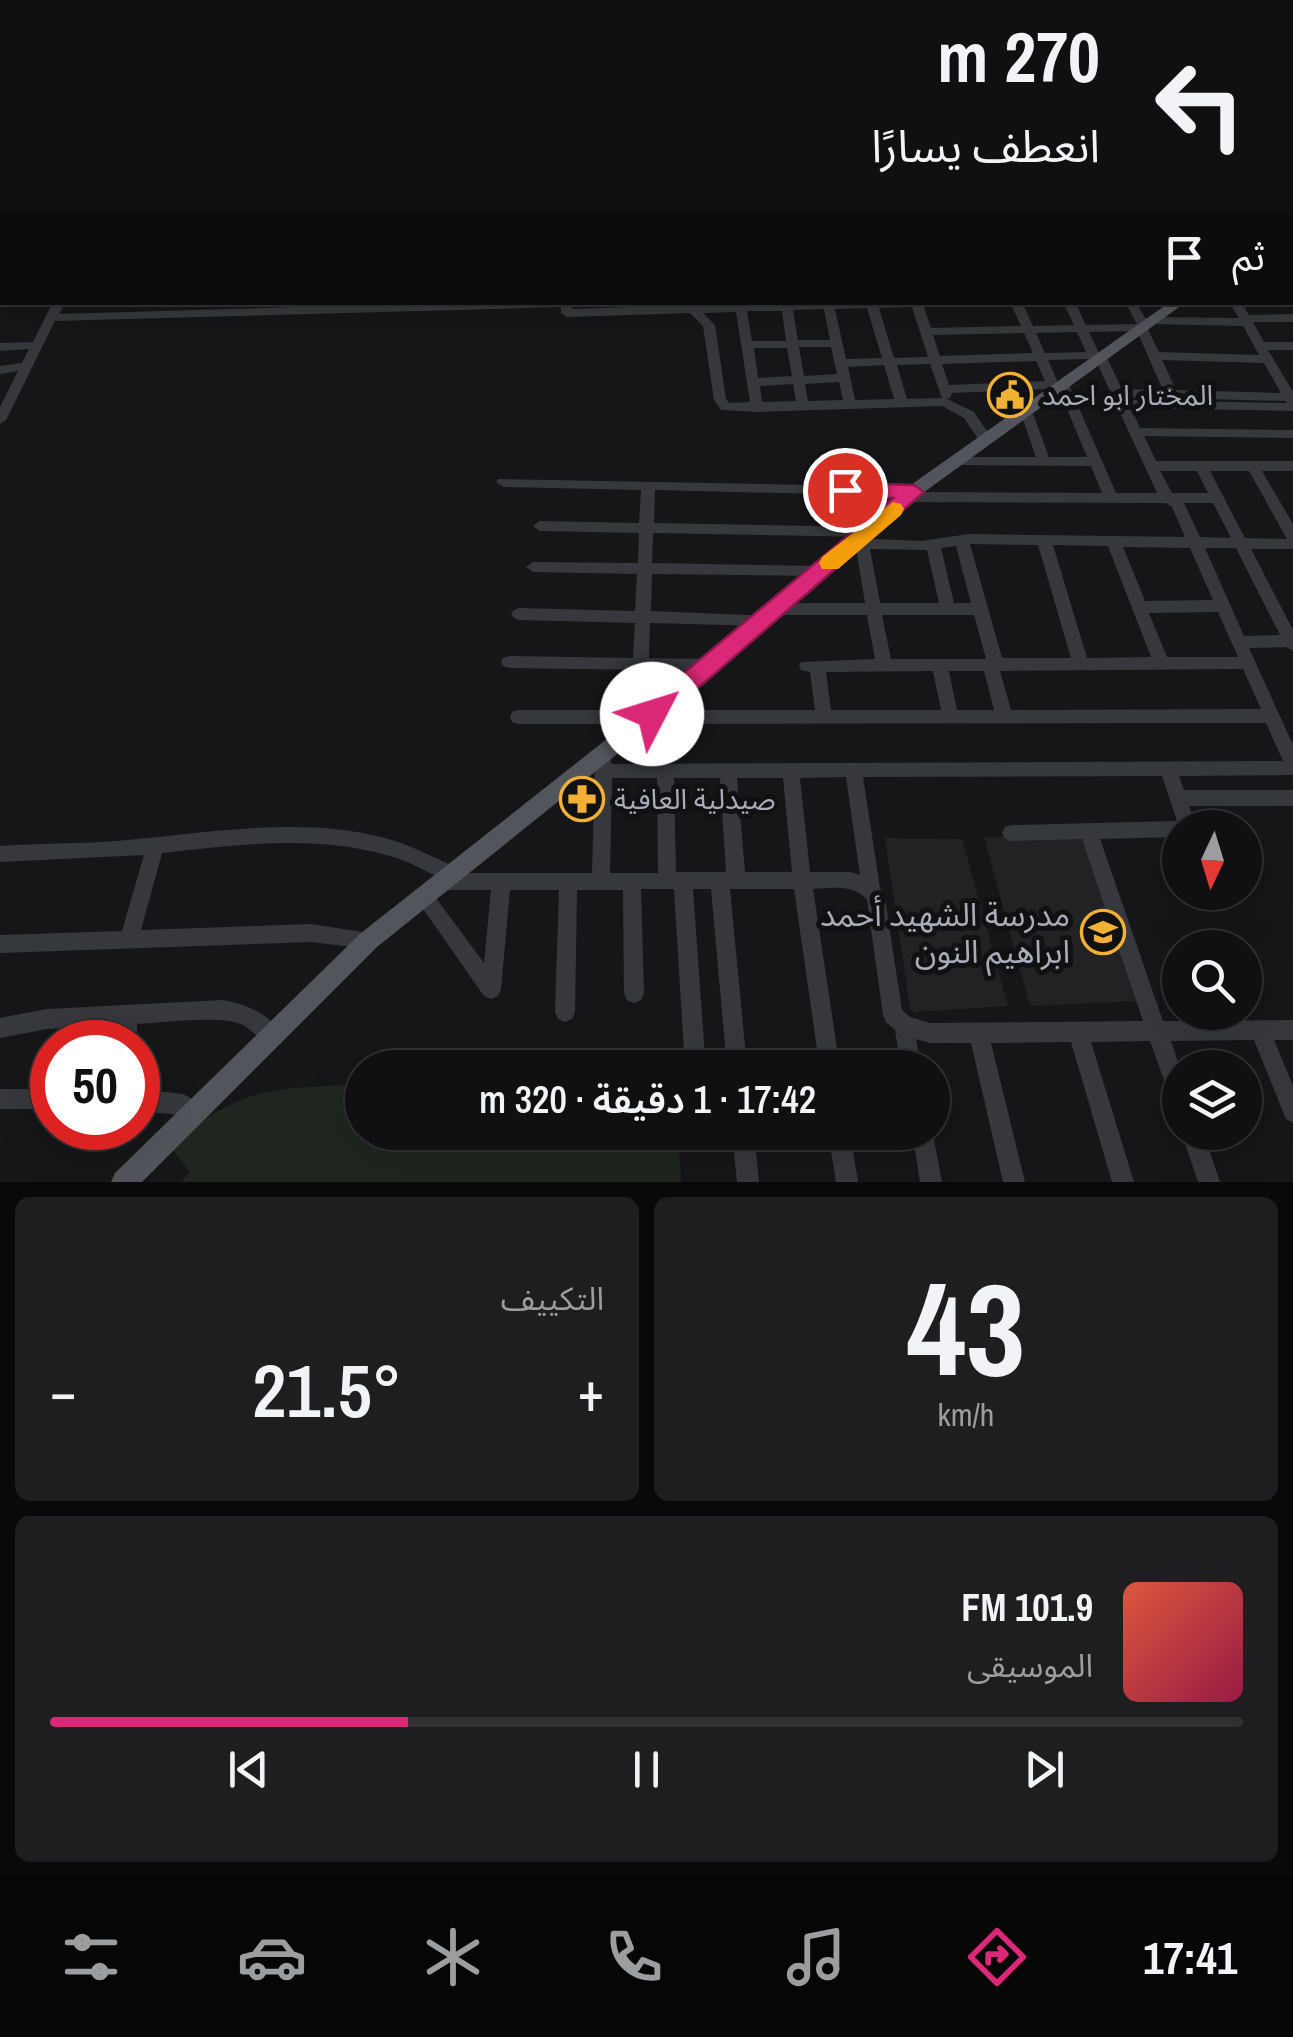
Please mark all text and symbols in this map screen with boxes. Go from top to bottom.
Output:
text: 270 m [937,10,1100,104]
icon: left [1135,40,1265,170]
text: انعطف يسارًا [871,115,1100,176]
icon: arrive [1157,230,1212,285]
text: ثم [1232,231,1265,282]
public building icon: المختار ابو احمد [987,372,1033,418]
place label: المختار ابو احمد [1042,376,1213,414]
pin [803,448,888,533]
icon: arrive [818,463,873,518]
position arrow [600,662,704,766]
pharmacy icon: صيدلية العافية [559,776,605,822]
place label: صيدلية العافية [614,780,776,818]
north arrow [1162,810,1262,910]
map controls [1162,810,1262,1150]
place label: مدرسة الشهيد أحمد ابراهيم النون [820,893,1070,976]
school or university icon: مدرسة الشهيد أحمد ابراهيم النون [1080,909,1126,955]
button: search [1162,930,1262,1030]
speed limit sign: 50 [30,1020,160,1150]
button: layers [1162,1050,1262,1150]
text: 17:42 · 1 دقيقة · 320 m [479,1074,816,1125]
text: 43 [907,1240,1025,1416]
text: التكييف [501,1277,604,1320]
text: 21.5° [252,1339,402,1440]
text: − [50,1354,76,1428]
text: + [578,1354,604,1428]
text: km/h [938,1393,994,1436]
text: 101.9 FM [961,1582,1093,1633]
text: الموسيقى [967,1644,1093,1687]
icon: previous [221,1742,276,1797]
icon: pause [619,1742,674,1797]
icon: next [1017,1742,1072,1797]
icon: filters [56,1922,126,1992]
icon: car [237,1922,307,1992]
icon: climate [418,1922,488,1992]
icon: phone [599,1922,669,1992]
icon: music [781,1922,851,1992]
icon: directions [962,1922,1032,1992]
text: 17:41 [1143,1927,1237,1988]

